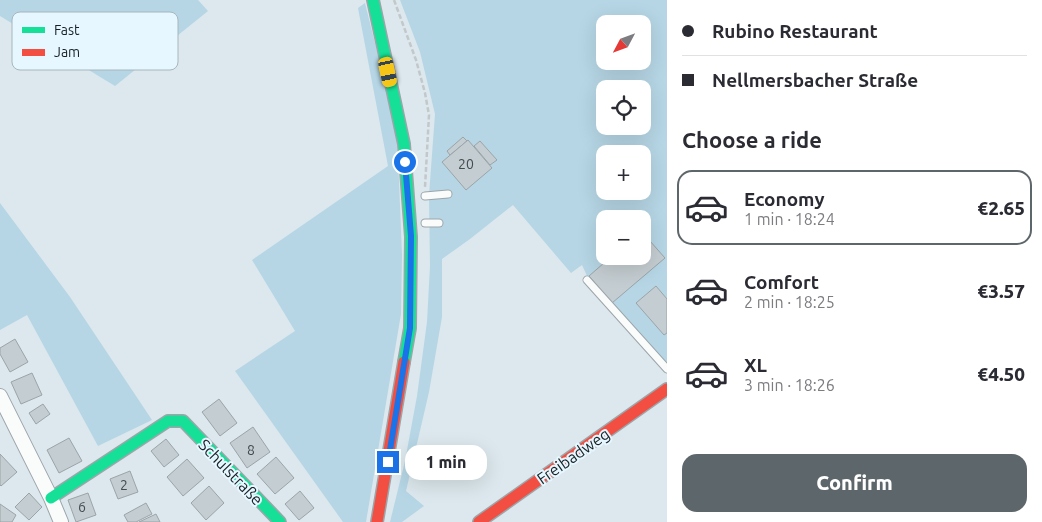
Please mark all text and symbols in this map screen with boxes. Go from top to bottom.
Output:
legend [12,12,178,70]
north arrow [596,15,651,70]
map controls [596,15,651,265]
text: Rubino Restaurant [712,20,878,42]
text: Fast [54,22,80,38]
text: Jam [54,44,80,60]
car [377,56,398,88]
text: Nellmersbacher Straße [712,69,918,91]
button: locate [596,80,651,135]
text: Choose a ride [682,127,822,152]
button: + [596,145,651,200]
route start [394,151,416,173]
house number: 20 [458,156,474,172]
icon: car [684,185,729,230]
text: Economy [744,188,825,210]
text: €2.65 [977,197,1025,219]
button: − [596,210,651,265]
text: 1 min · 18:24 [744,210,835,228]
icon: car [684,268,729,313]
text: Comfort [744,271,819,293]
text: €3.57 [977,280,1025,302]
text: 2 min · 18:25 [744,293,835,311]
icon: car [684,351,729,396]
text: XL [744,354,767,376]
text: €4.50 [977,363,1025,385]
text: 3 min · 18:26 [744,376,835,394]
street label: Freibadweg [533,424,613,488]
street label: Schulstraße [195,435,267,509]
house number: 8 [247,442,255,458]
callout: 1 min [406,444,488,480]
route end [377,451,399,473]
text: 1 min [426,453,466,471]
button: Confirm [682,454,1027,512]
house number: 2 [120,477,128,493]
house number: 6 [78,499,86,515]

